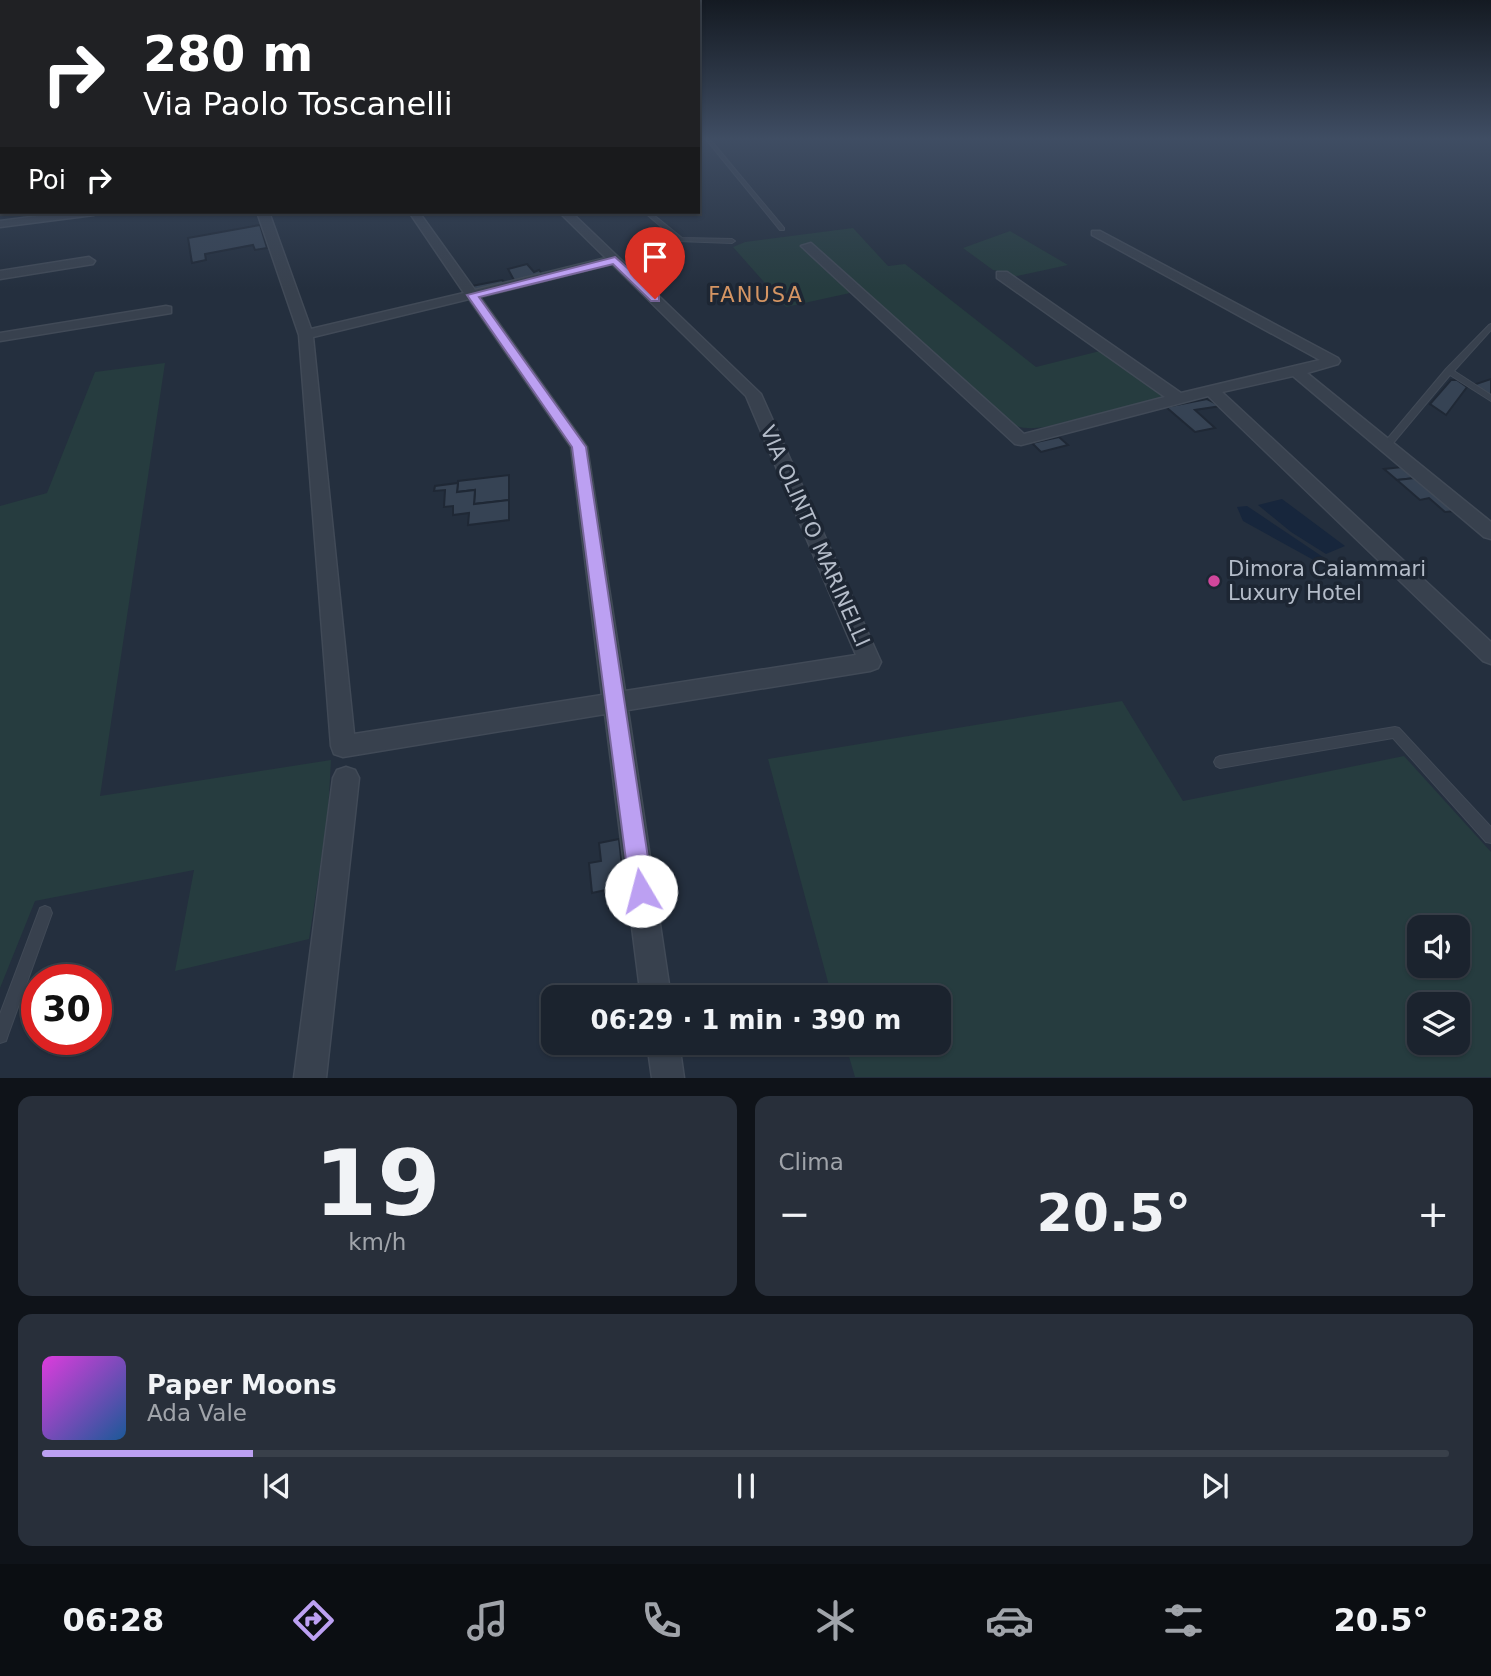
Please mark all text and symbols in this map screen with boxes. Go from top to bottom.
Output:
text: 280 m [143,26,313,83]
icon: right [28,28,119,119]
text: Via Paolo Toscanelli [143,85,453,123]
icon: right [80,161,118,199]
text: Poi [28,165,66,195]
pin [625,227,685,299]
icon: arrive [636,238,674,276]
district label: FANUSA [708,283,804,307]
street label: VIA OLINTO MARINELLI [755,422,875,650]
place label: Dimora Caiammari Luxury Hotel [1228,557,1426,605]
marker: Dimora Caiammari Luxury Hotel [1206,573,1222,589]
position arrow [604,854,678,928]
map controls [1407,915,1470,1055]
button: sound [1407,915,1470,978]
speed limit sign: 30 [21,964,112,1055]
button: layers [1407,992,1470,1055]
text: 06:29 · 1 min · 390 m [591,1005,901,1035]
text: 19 [314,1131,441,1236]
text: Clima [779,1149,844,1175]
text: 20.5° [1037,1183,1191,1243]
text: − [779,1192,810,1236]
text: + [1417,1192,1449,1236]
text: km/h [348,1229,406,1255]
text: Paper Moons [147,1370,337,1400]
text: Ada Vale [147,1400,247,1426]
icon: previous [258,1467,296,1505]
icon: pause [727,1467,765,1505]
icon: next [1196,1467,1234,1505]
icon: directions [289,1596,338,1645]
icon: music [463,1596,512,1645]
icon: phone [637,1596,686,1645]
icon: climate [811,1596,860,1645]
icon: car [985,1596,1034,1645]
icon: filters [1159,1596,1208,1645]
text: 06:28 [63,1601,164,1639]
text: 20.5° [1333,1601,1428,1639]

